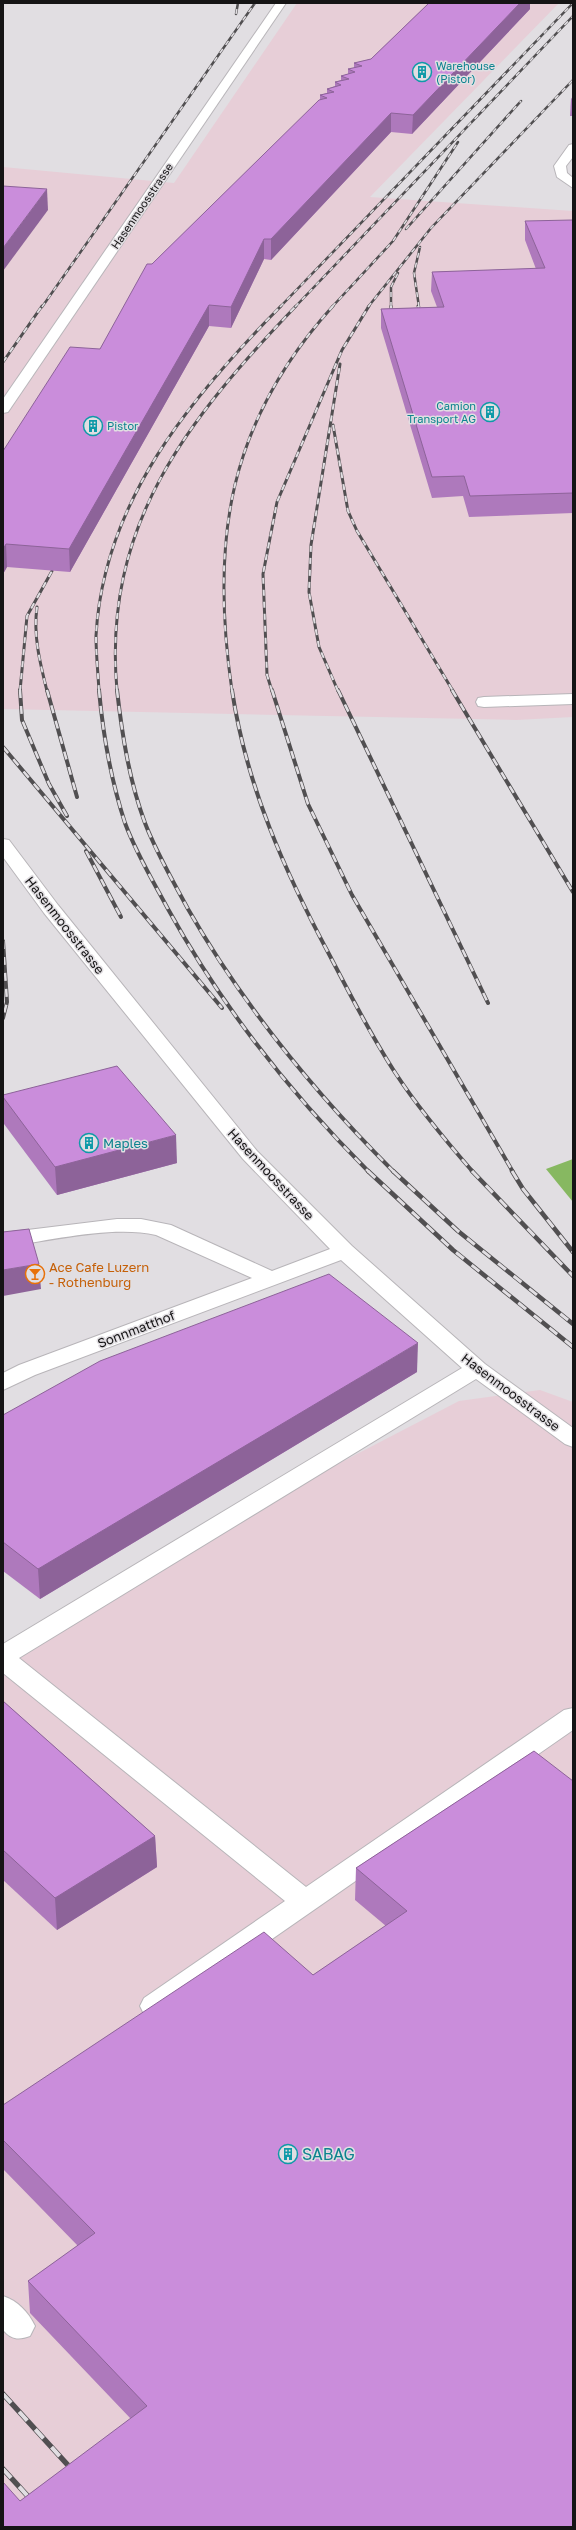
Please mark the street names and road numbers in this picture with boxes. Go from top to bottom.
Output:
street label: Hasenmoosstrasse [108,160,175,251]
street label: Hasenmoosstrasse [22,873,108,977]
street label: Hasenmoosstrasse [224,1125,318,1223]
street label: Sonnmatthof [95,1307,177,1351]
street label: Hasenmoosstrasse [459,1350,563,1434]

